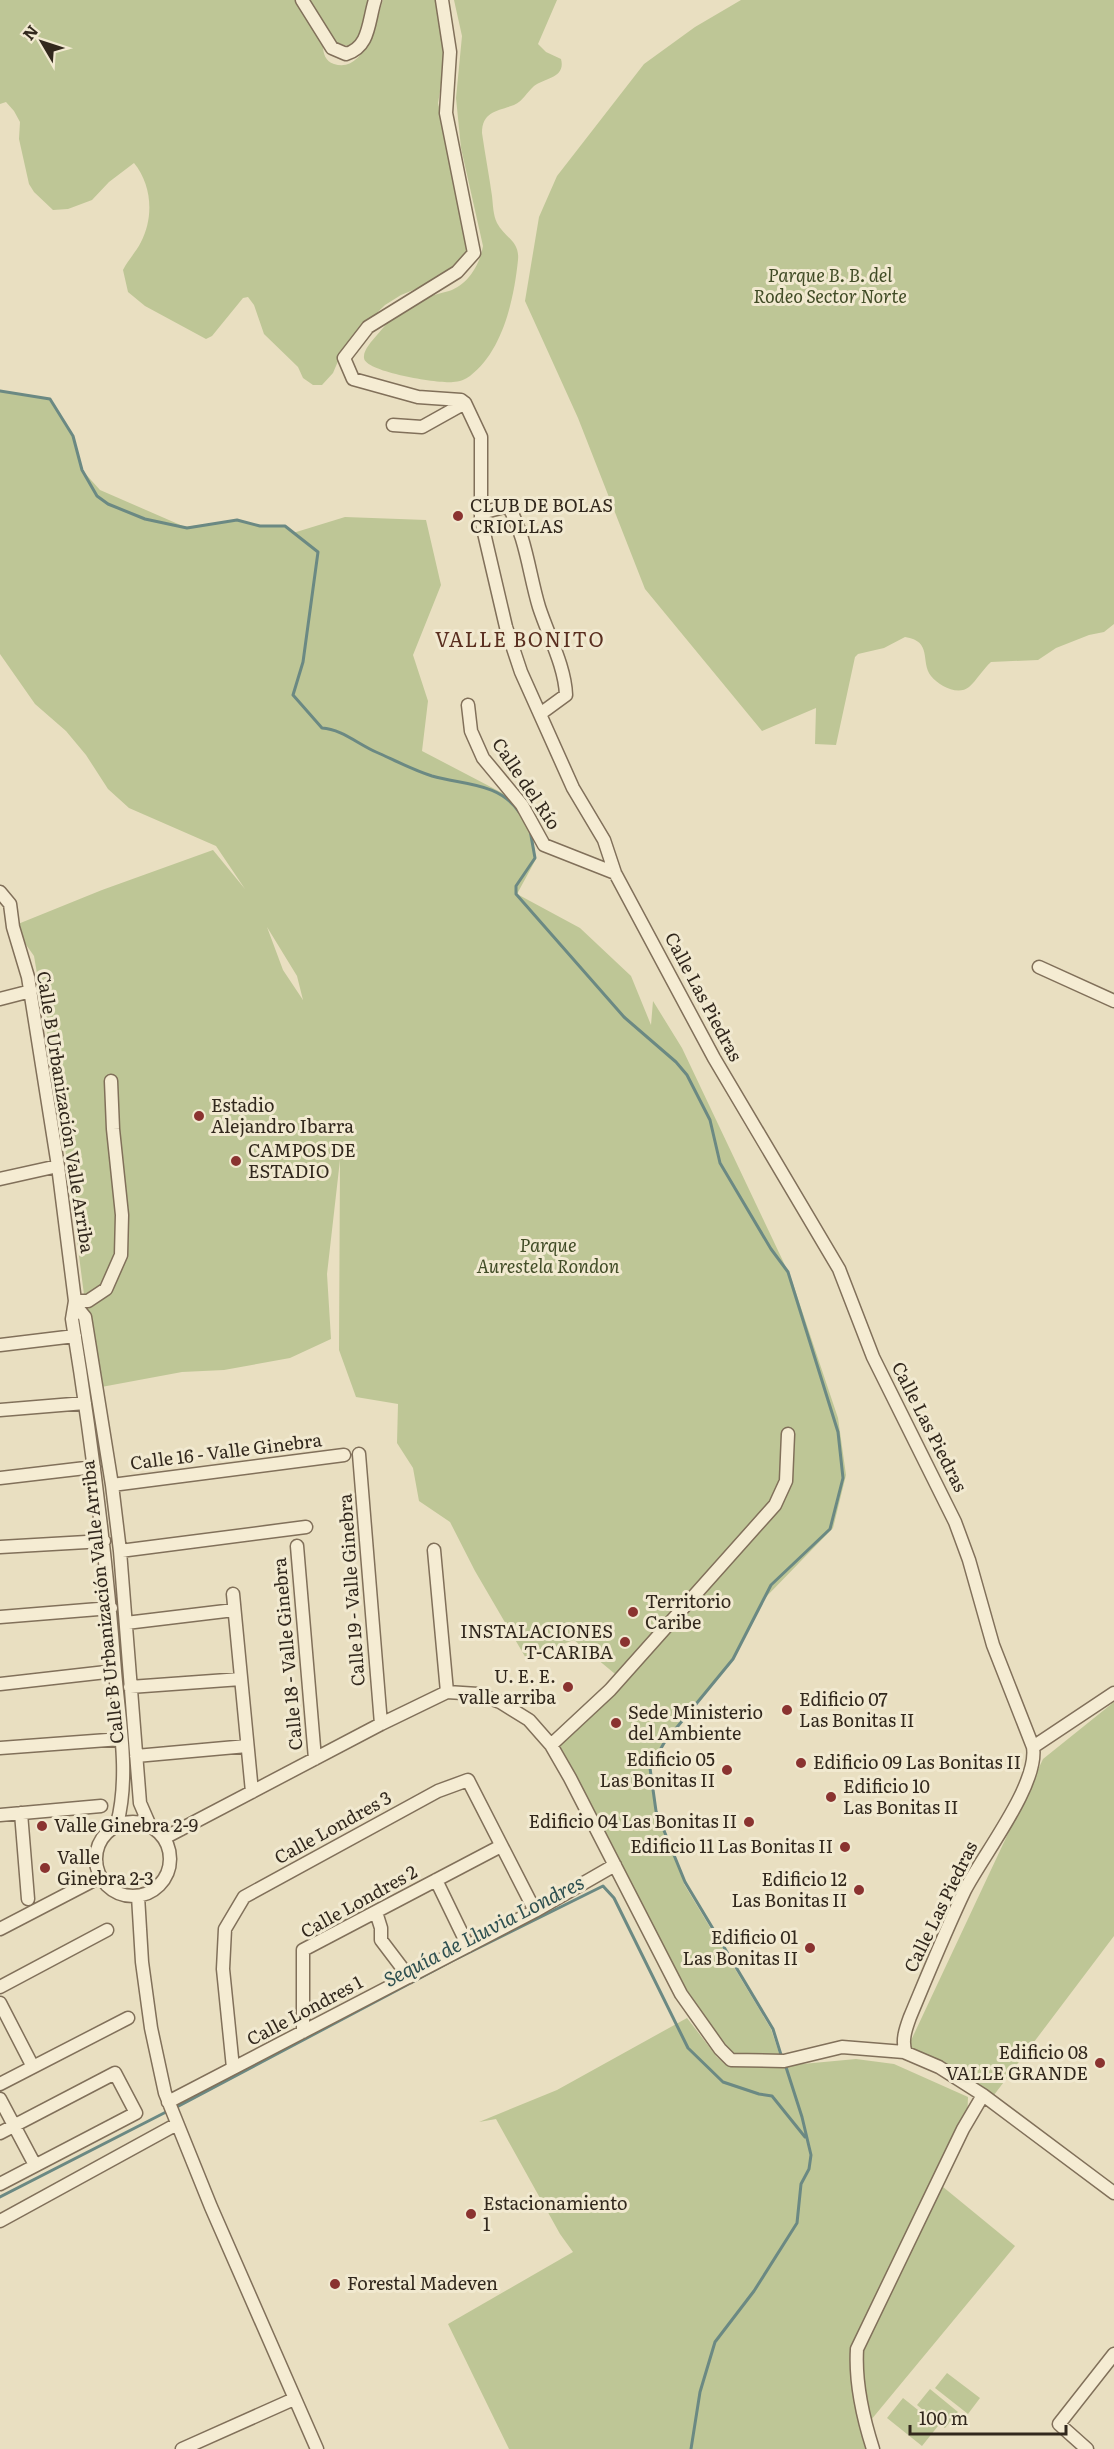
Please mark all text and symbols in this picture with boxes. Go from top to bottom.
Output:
north arrow [12,12,72,72]
text: N [16,19,43,45]
park label: Parque B. B. del Rodeo Sector Norte [753,261,907,309]
place label: CLUB DE BOLAS CRIOLLAS [470,491,613,539]
marker: CLUB DE BOLAS CRIOLLAS [451,509,465,523]
district label: VALLE BONITO [435,623,605,653]
street label: Calle del Río [486,732,568,835]
street label: Calle Las Piedras [659,927,750,1066]
street label: Calle B Urbanización Valle Arriba [31,969,102,1255]
place label: Estadio Alejandro Ibarra [211,1091,354,1139]
marker: Estadio Alejandro Ibarra [192,1109,206,1123]
place label: CAMPOS DE ESTADIO [248,1136,356,1184]
marker: CAMPOS DE ESTADIO [229,1154,243,1168]
park label: Parque Aurestela Rondon [477,1231,620,1279]
street label: Calle Las Piedras [886,1357,975,1496]
street label: Calle 16 - Valle Ginebra [128,1425,324,1476]
street label: Calle B Urbanización Valle Arriba [73,1459,130,1745]
street label: Calle 19 - Valle Ginebra [330,1493,371,1687]
street label: Calle 18 - Valle Ginebra [265,1556,308,1752]
place label: Territorio Caribe [645,1587,731,1635]
marker: Territorio Caribe [626,1605,640,1619]
place label: INSTALACIONES T-CARIBA [460,1617,613,1665]
marker: INSTALACIONES T-CARIBA [618,1635,632,1649]
place label: U. E. E. valle arriba [458,1662,556,1710]
marker: U. E. E. valle arriba [561,1680,575,1694]
place label: Edificio 07 Las Bonitas II [799,1685,914,1733]
place label: Sede Ministerio del Ambiente [628,1698,763,1746]
marker: Edificio 07 Las Bonitas II [780,1703,794,1717]
marker: Sede Ministerio del Ambiente [609,1716,623,1730]
place label: Edificio 05 Las Bonitas II [600,1745,715,1793]
place label: Edificio 09 Las Bonitas II [813,1748,1021,1775]
marker: Edificio 09 Las Bonitas II [794,1756,808,1770]
marker: Edificio 05 Las Bonitas II [720,1763,734,1777]
place label: Edificio 10 Las Bonitas II [843,1772,958,1820]
street label: Calle Londres 3 [269,1783,396,1870]
marker: Edificio 10 Las Bonitas II [824,1790,838,1804]
place label: Edificio 04 Las Bonitas II [528,1807,737,1834]
place label: Valle Ginebra 2-9 [54,1811,198,1838]
marker: Edificio 04 Las Bonitas II [742,1815,756,1829]
marker: Valle Ginebra 2-9 [35,1819,49,1833]
place label: Edificio 11 Las Bonitas II [630,1832,833,1859]
street label: Calle Las Piedras [896,1836,983,1976]
marker: Edificio 11 Las Bonitas II [838,1840,852,1854]
place label: Valle Ginebra 2-3 [57,1843,154,1891]
street label: Calle Londres 2 [295,1857,422,1944]
marker: Valle Ginebra 2-3 [38,1861,52,1875]
place label: Edificio 12 Las Bonitas II [732,1865,847,1913]
water label: Sequía de Lluvia Londres [378,1866,589,1993]
marker: Edificio 12 Las Bonitas II [852,1883,866,1897]
place label: Edificio 01 Las Bonitas II [683,1923,798,1971]
marker: Edificio 01 Las Bonitas II [803,1941,817,1955]
street label: Calle Londres 1 [241,1968,367,2052]
place label: Edificio 08 VALLE GRANDE [946,2038,1088,2086]
marker: Edificio 08 VALLE GRANDE [1093,2056,1107,2070]
place label: Estacionamiento 1 [483,2189,628,2237]
marker: Estacionamiento 1 [464,2207,478,2221]
place label: Forestal Madeven [347,2269,498,2296]
marker: Forestal Madeven [328,2277,342,2291]
scale bar [910,2398,1066,2436]
text: 100 m [919,2404,968,2431]

